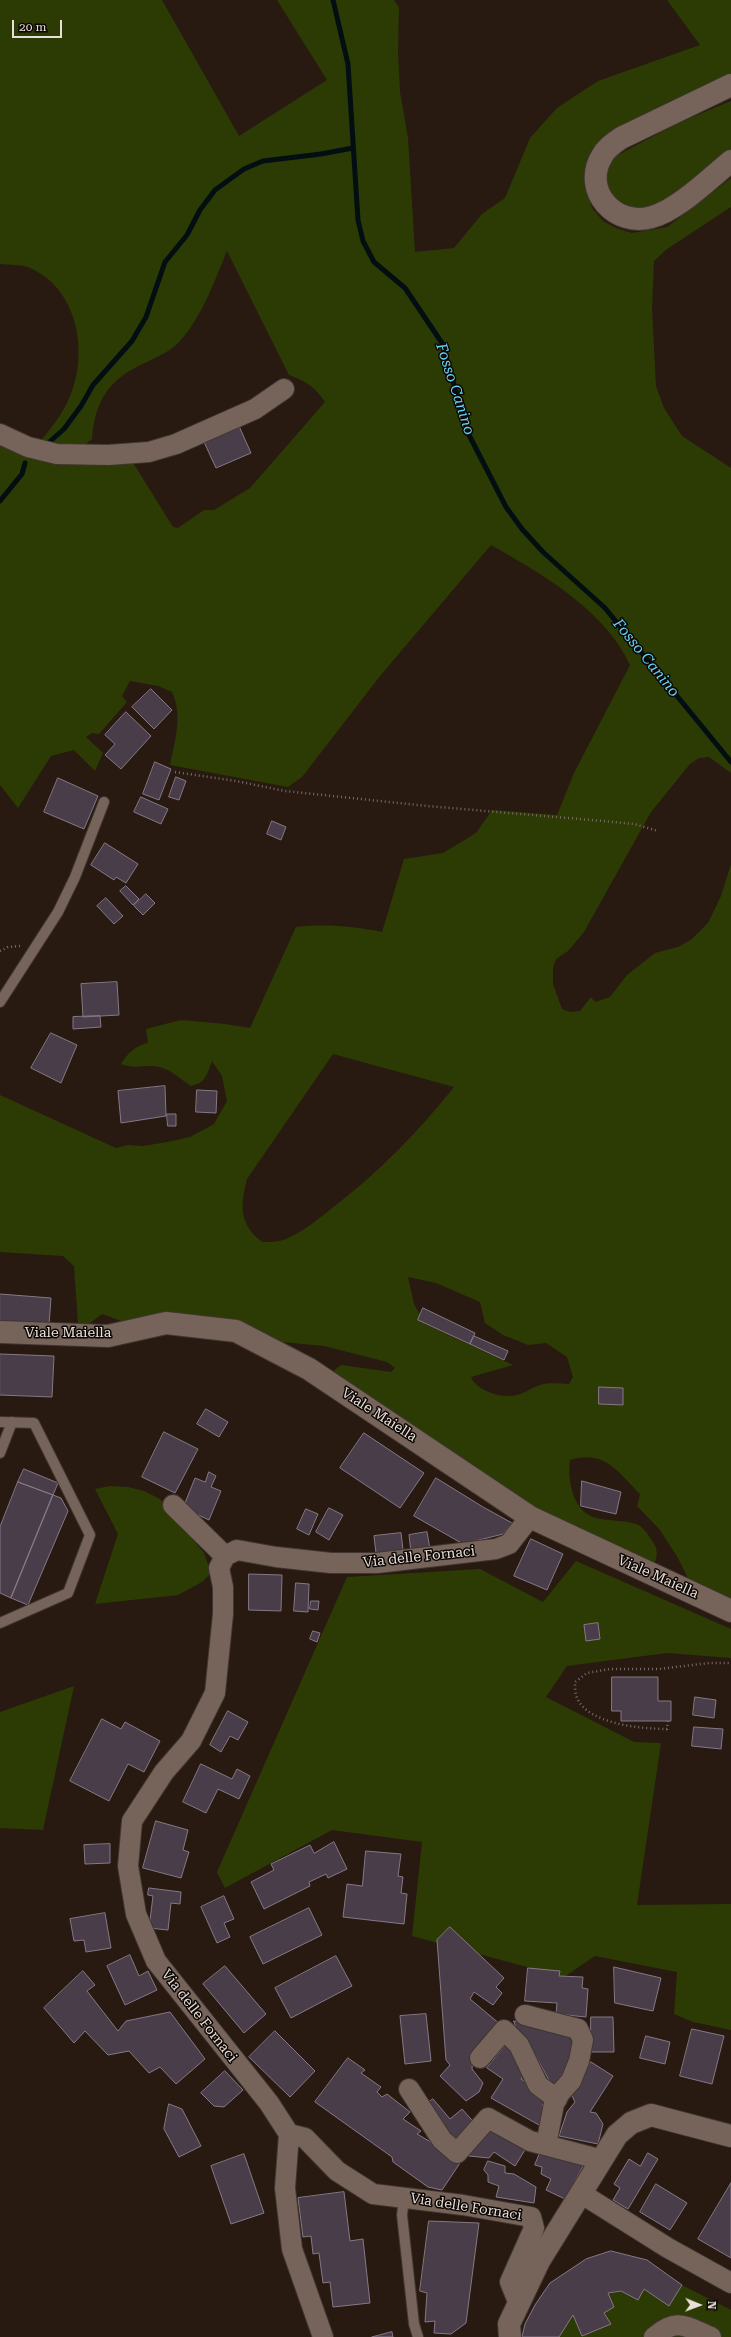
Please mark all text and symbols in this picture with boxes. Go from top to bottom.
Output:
scale bar [14,12,64,38]
text: 20 m [19,20,46,34]
water label: Fosso Canino [432,341,478,437]
water label: Fosso Canino [609,615,683,701]
street label: Viale Maiella [25,1325,111,1341]
street label: Viale Maiella [338,1384,420,1446]
street label: Via delle Fornaci [362,1543,476,1571]
street label: Viale Maiella [615,1552,701,1602]
street label: Via delle Fornaci [158,1966,240,2066]
street label: Via delle Fornaci [409,2190,523,2224]
north arrow [679,2285,719,2325]
text: N [705,2301,718,2310]

